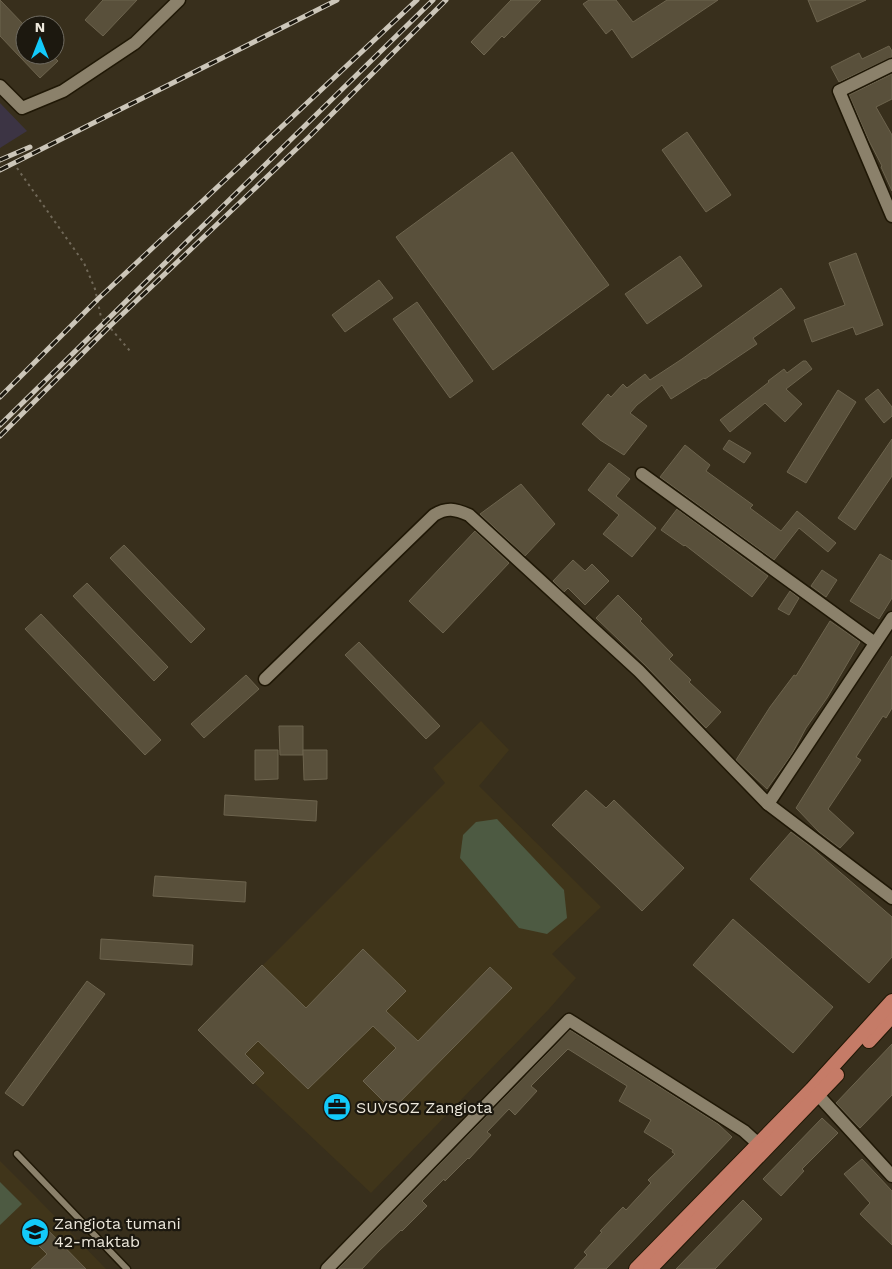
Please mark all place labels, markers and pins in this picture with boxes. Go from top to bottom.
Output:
office icon: SUVSOZ Zangiota [322,1092,352,1122]
place label: SUVSOZ Zangiota [356,1098,492,1117]
place label: Zangiota tumani 42-maktab [54,1214,181,1251]
school or university icon: Zangiota tumani 42-maktab [20,1217,50,1247]

